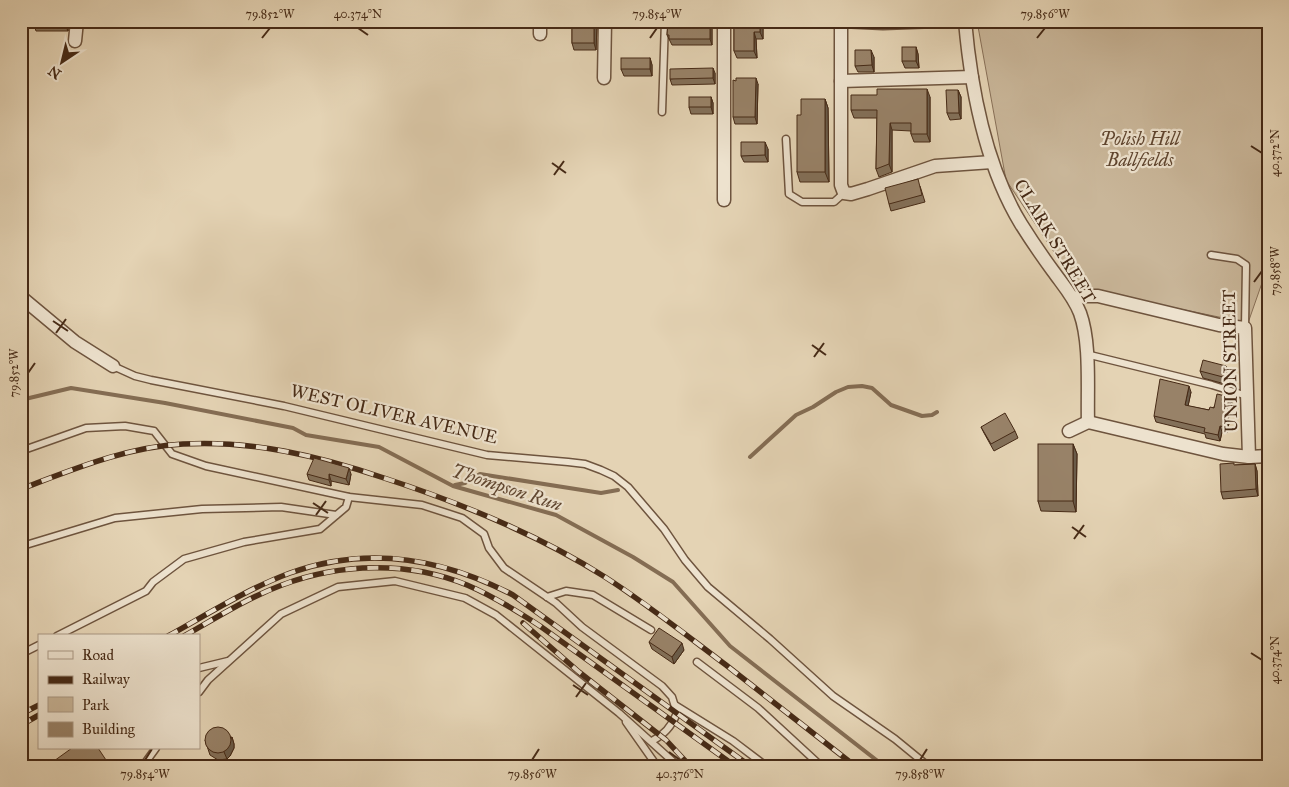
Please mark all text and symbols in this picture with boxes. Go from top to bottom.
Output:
text: 79.852°W [246,7,295,21]
text: 40.374°N [334,7,382,21]
text: 79.854°W [632,7,682,21]
text: 79.856°W [1020,7,1070,21]
north arrow [38,38,88,88]
text: N [45,62,65,83]
park label: Polish Hill Ballfields [1100,128,1182,171]
text: 40.372°N [1268,129,1282,177]
street label: CLARK STREET [1009,175,1101,307]
text: 79.858°W [1268,246,1282,296]
street label: UNION STREET [1218,289,1242,433]
text: 79.852°W [7,348,21,397]
street label: WEST OLIVER AVENUE [288,379,500,449]
water label: Thompson Run [448,459,565,517]
legend [38,634,200,750]
text: 40.374°N [1268,636,1282,684]
text: Road [82,646,114,664]
text: Railway [82,670,131,688]
text: Park [82,696,109,714]
text: Building [82,720,136,738]
text: 79.854°W [120,767,170,781]
text: 79.856°W [507,767,557,781]
text: 40.376°N [656,767,704,781]
text: 79.858°W [895,767,945,781]

